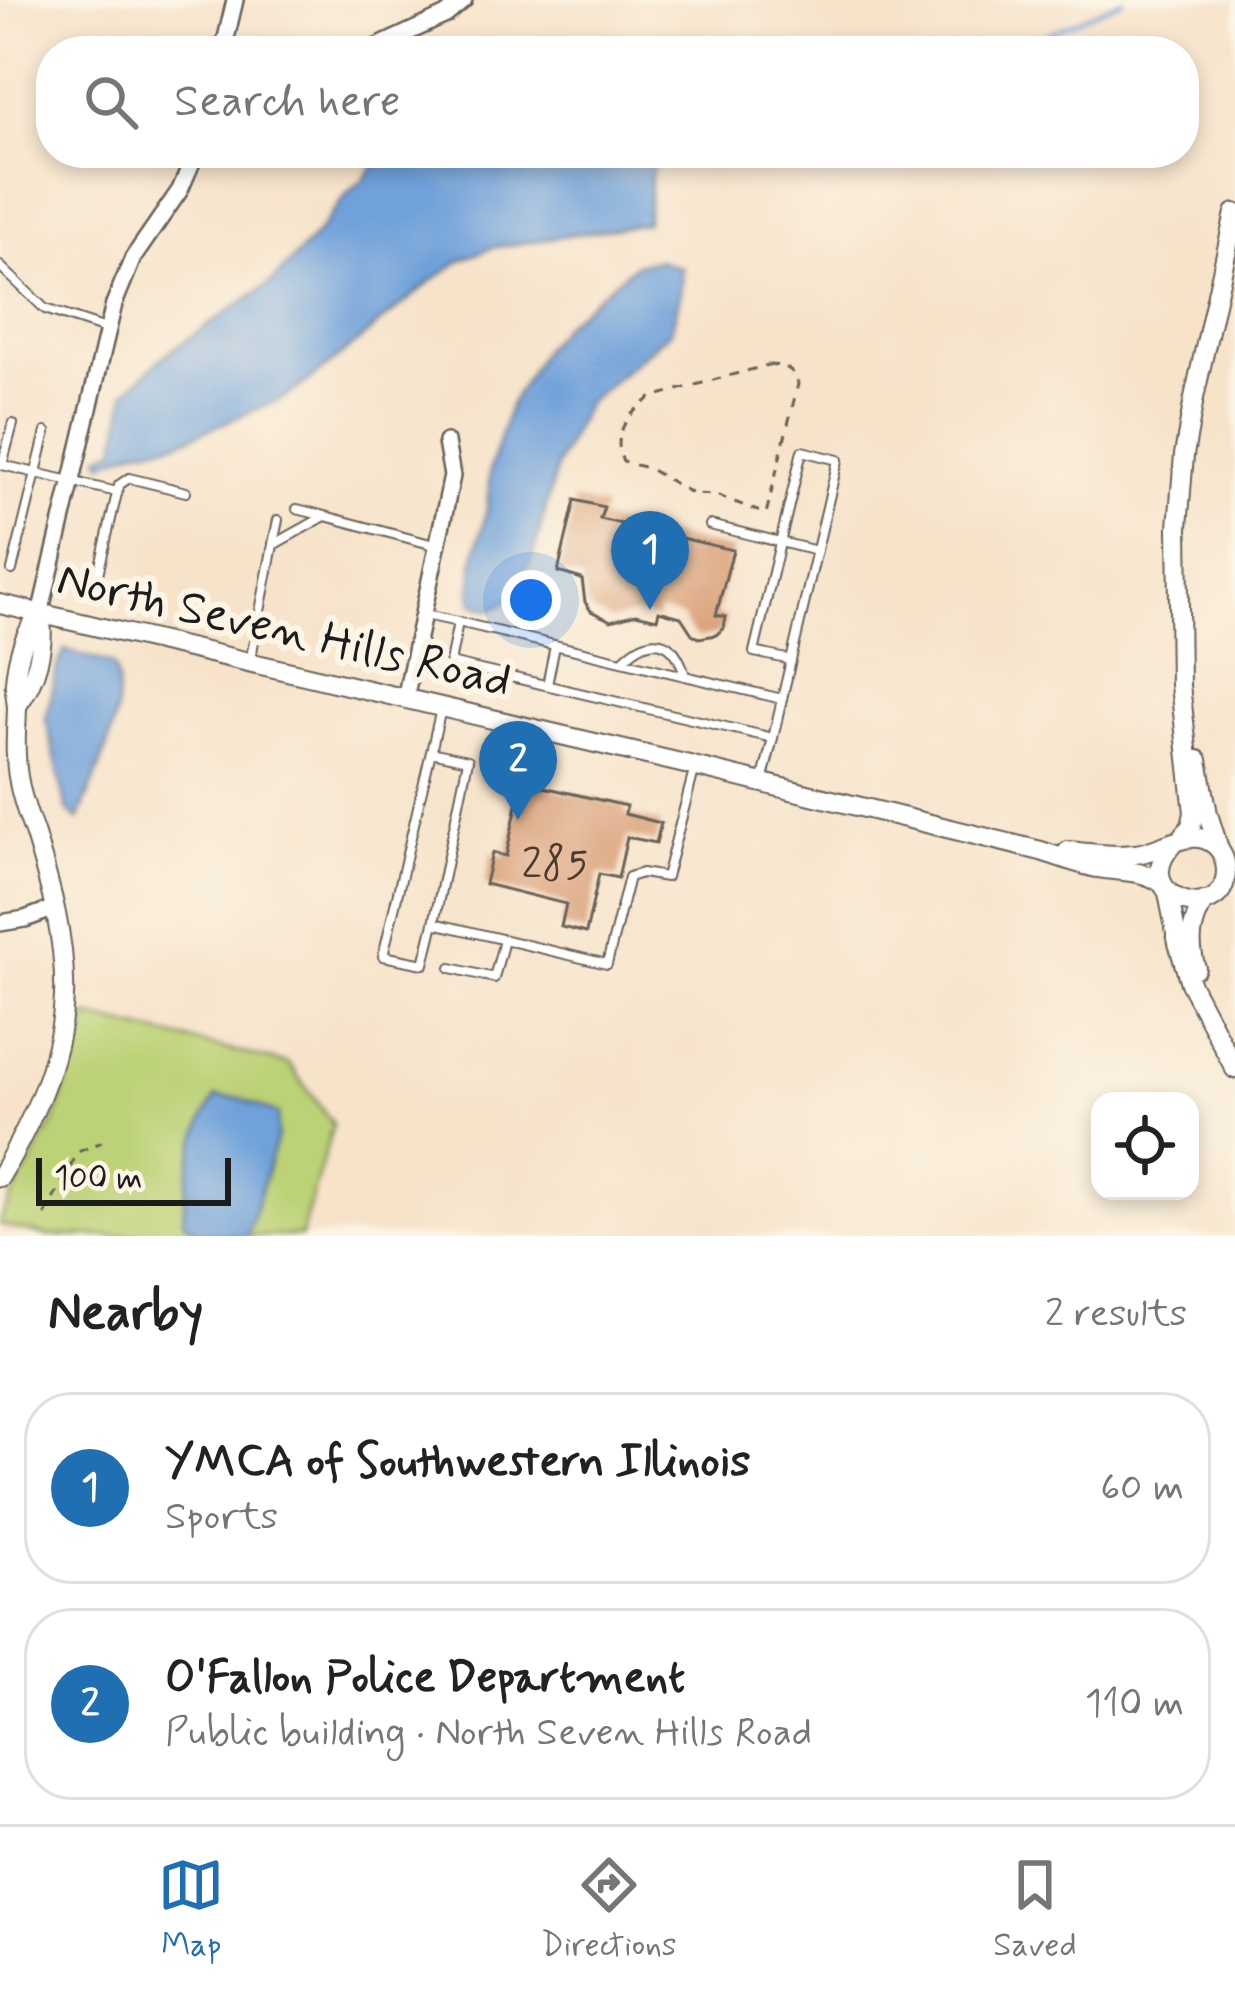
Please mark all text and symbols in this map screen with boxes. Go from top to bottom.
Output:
search box [36,36,1199,168]
icon: search [78,69,144,135]
text: Search here [174,73,401,132]
pin: 1 [611,511,689,610]
street label: North Seven Hills Road [51,548,517,714]
your location [501,570,561,630]
pin: 2 [479,721,557,820]
house number: 285 [522,838,588,893]
map controls [1091,1092,1199,1200]
button: locate [1091,1092,1199,1200]
scale bar [36,1152,231,1205]
text: 100 m [54,1157,143,1201]
text: Nearby [48,1281,203,1347]
text: 2 results [1045,1289,1187,1340]
text: YMCA of Southwestern Illinois [165,1433,750,1492]
text: 1 [81,1463,99,1514]
text: 60 m [1100,1463,1184,1514]
text: Sports [165,1492,278,1543]
text: O'Fallon Police Department [165,1649,685,1708]
text: 2 [80,1679,100,1730]
text: 110 m [1085,1679,1184,1730]
text: Public building · North Seven Hills Road [165,1708,812,1759]
tab: Map [158,1852,224,1968]
tab: Directions [541,1852,677,1968]
tab: Saved [993,1852,1077,1968]

